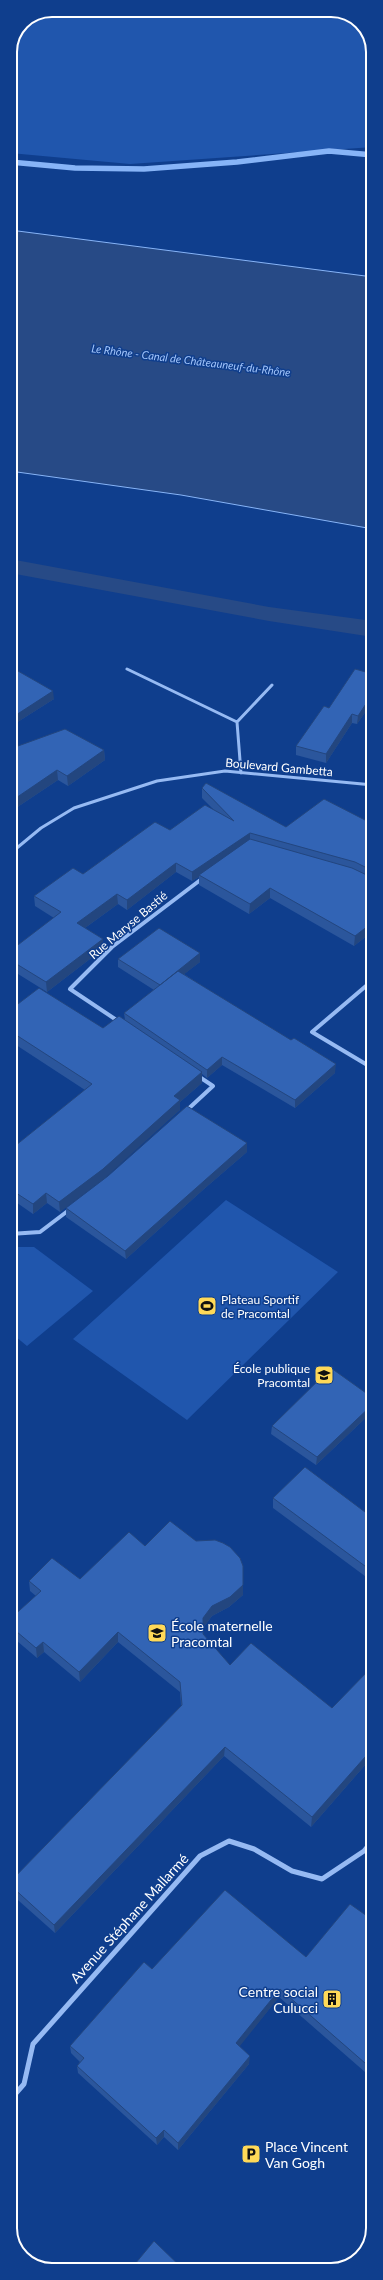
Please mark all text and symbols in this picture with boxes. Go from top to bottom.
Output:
water label: Le Rhône - Canal de Châteauneuf-du-Rhône [91,341,291,379]
street label: Boulevard Gambetta [225,755,333,779]
street label: Rue Maryse Bastié [86,888,170,962]
place label: Plateau Sportif de Pracomtal [221,1292,300,1321]
sports icon: Plateau Sportif de Pracomtal [196,1295,218,1317]
place label: École publique Pracomtal [233,1361,310,1390]
school or university icon: École publique Pracomtal [313,1364,335,1386]
place label: École maternelle Pracomtal [171,1617,273,1650]
school or university icon: École maternelle Pracomtal [146,1622,168,1644]
street label: Avenue Stéphane Mallarmé [66,1850,192,1986]
place label: Centre social Culucci [239,1983,318,2016]
building icon: Centre social Culucci [321,1988,343,2010]
place label: Place Vincent Van Gogh [265,2138,348,2171]
parking icon: Place Vincent Van Gogh [240,2143,262,2165]

